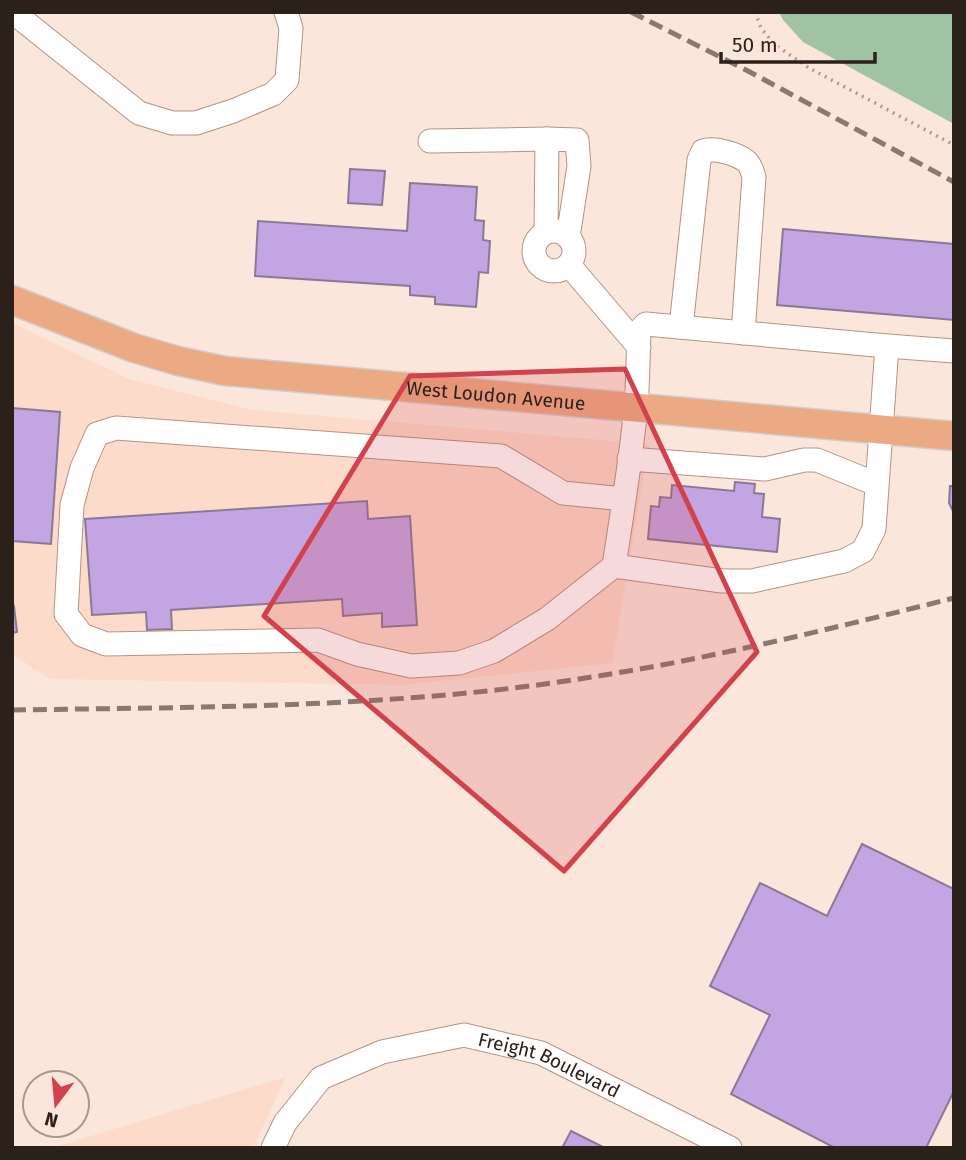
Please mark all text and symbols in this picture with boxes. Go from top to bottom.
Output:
scale bar [721,21,875,65]
text: 50 m [732,32,778,58]
street label: West Loudon Avenue [405,376,586,415]
street label: Freight Boulevard [476,1027,624,1102]
north arrow [21,1069,91,1139]
text: N [42,1107,61,1133]

